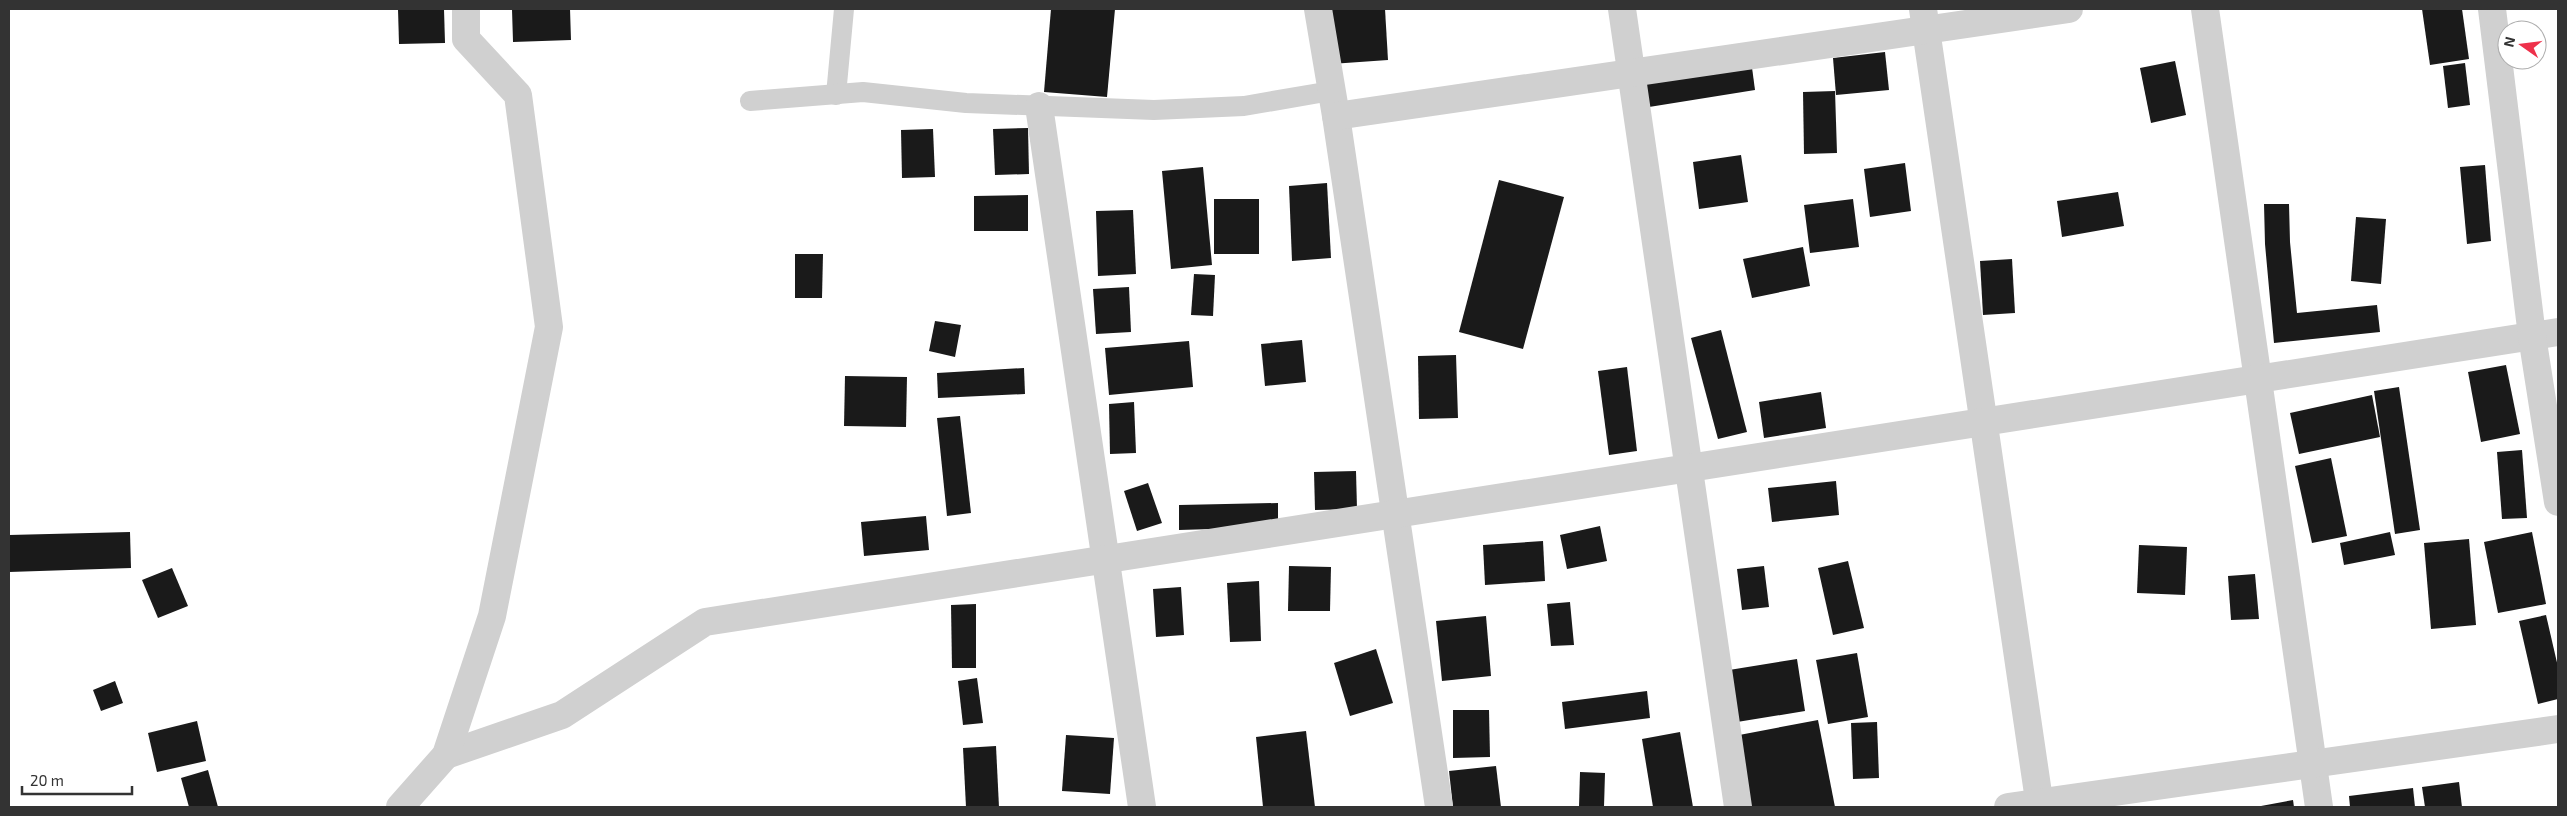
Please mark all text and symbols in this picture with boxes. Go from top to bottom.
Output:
north arrow [2497,20,2547,70]
text: N [2499,35,2518,49]
scale bar [22,764,132,796]
text: 20 m [30,771,64,789]

